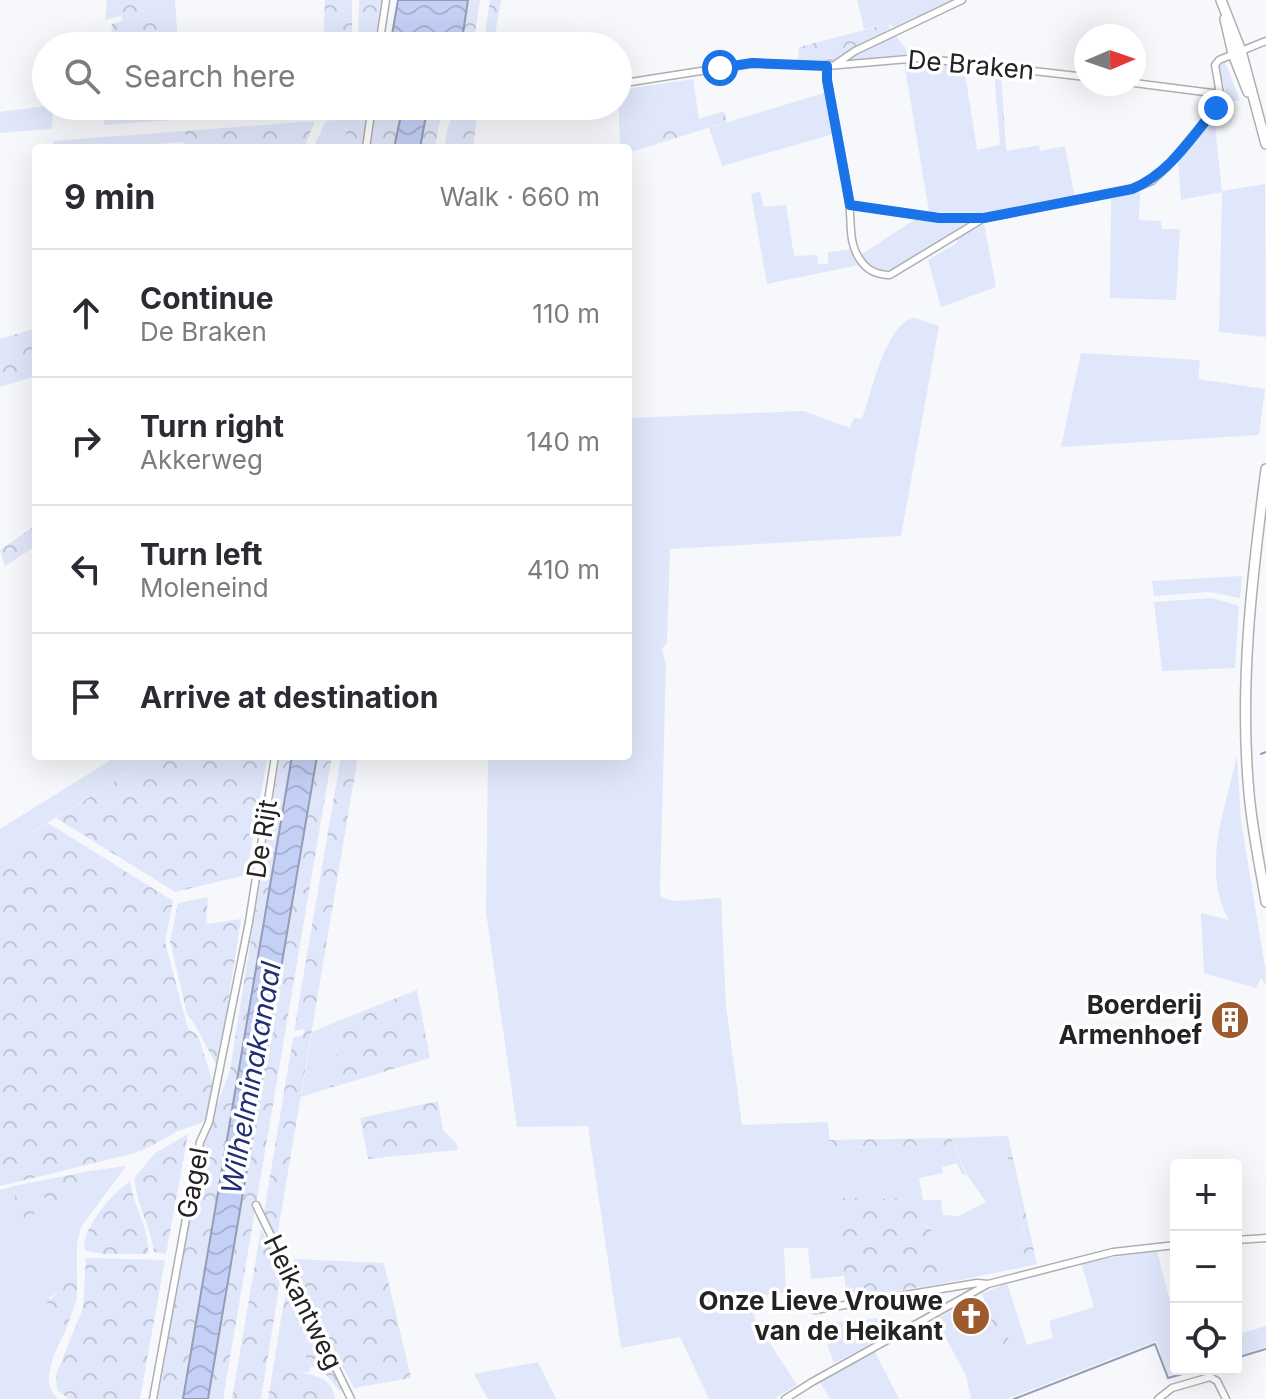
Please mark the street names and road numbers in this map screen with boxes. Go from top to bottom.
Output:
street label: De Braken [907,44,1036,85]
street label: De Rijt [240,797,283,880]
street label: Gagel [170,1145,215,1221]
street label: Heikantweg [258,1229,349,1374]

